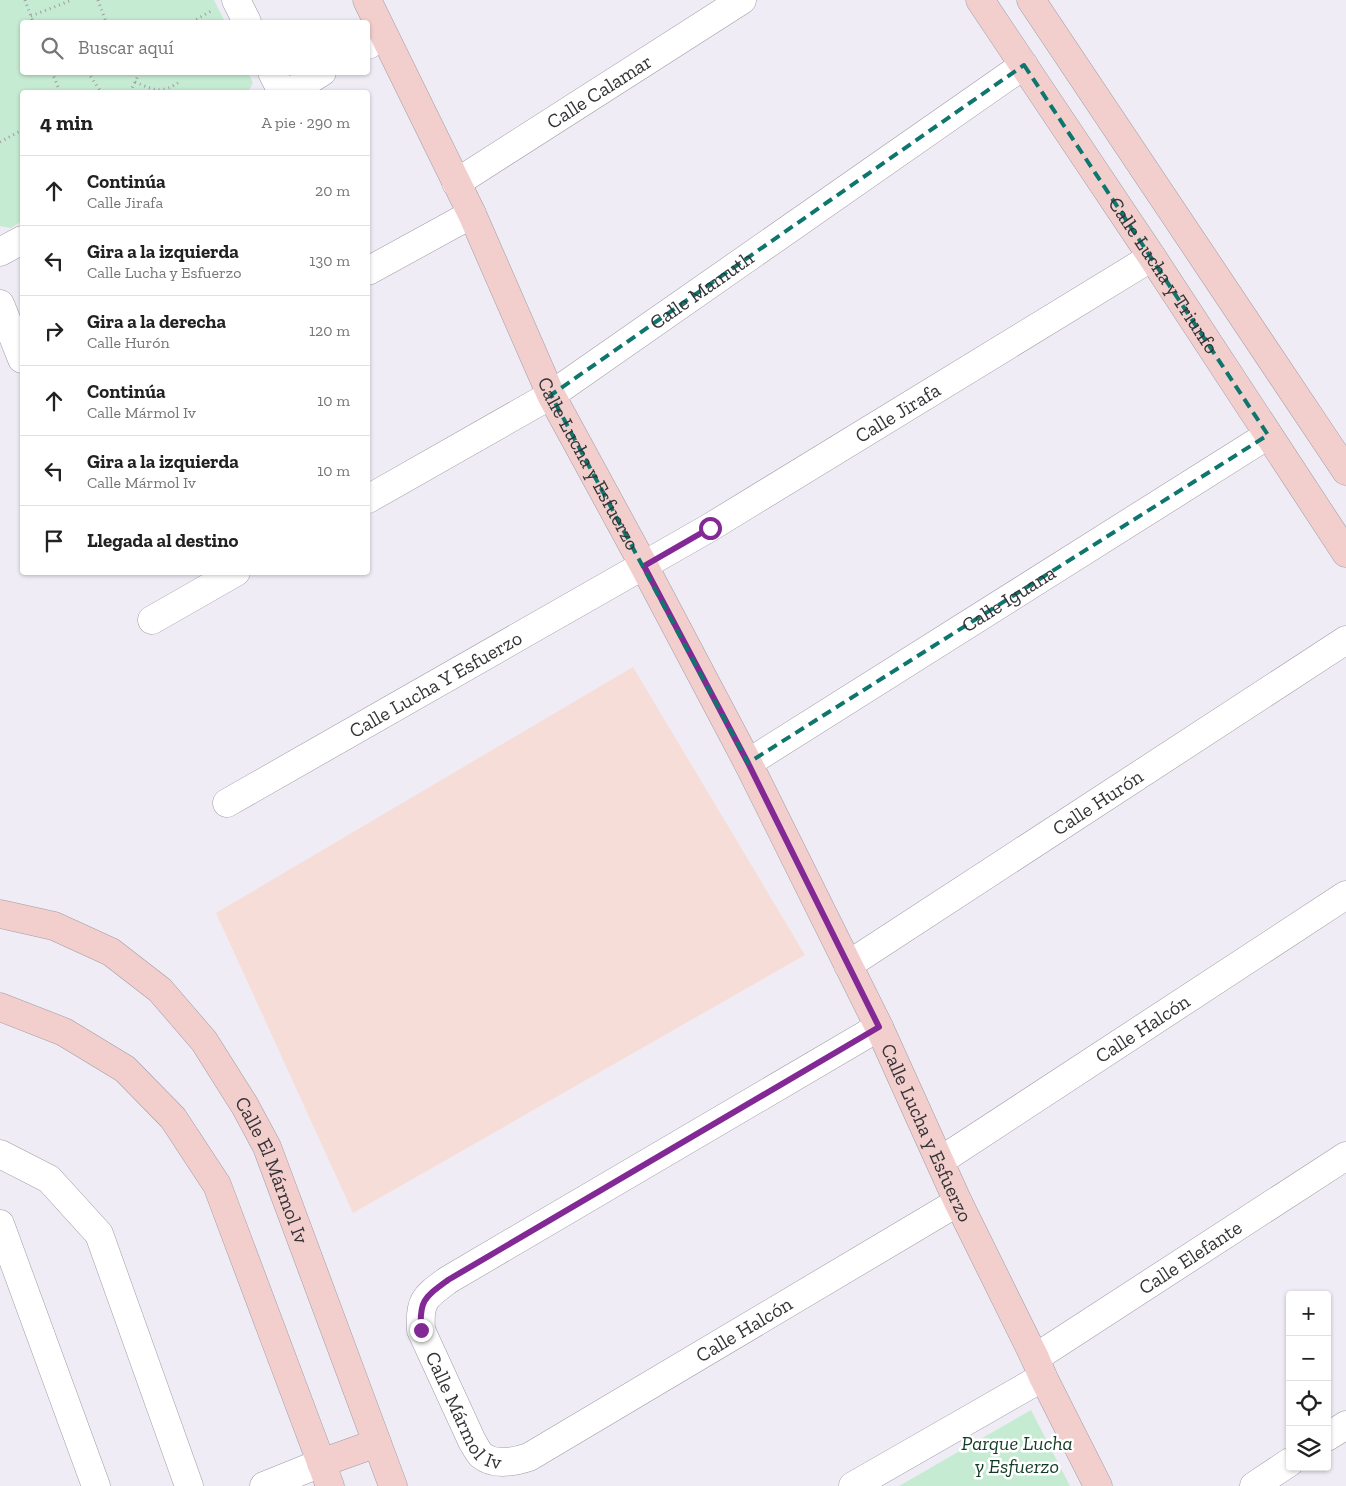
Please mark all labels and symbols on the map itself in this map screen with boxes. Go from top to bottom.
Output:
street label: Calle Calamar [542,49,656,134]
street label: Calle Lucha y Triunfo [1103,193,1224,358]
street label: Calle Mamuth [645,245,759,335]
street label: Calle Lucha y Esfuerzo [533,373,645,554]
street label: Calle Jirafa [851,377,945,448]
route start [699,517,722,540]
street label: Calle Iguana [957,560,1060,637]
street label: Calle Lucha Y Esfuerzo [345,625,526,743]
street label: Calle Hurón [1048,764,1148,840]
street label: Calle Halcón [1091,988,1195,1068]
street label: Calle Lucha y Esfuerzo [876,1040,978,1226]
street label: Calle El Mármol Iv [230,1092,314,1247]
street label: Calle Elefante [1134,1215,1246,1299]
street label: Calle Halcón [691,1291,797,1367]
route end [410,1319,433,1342]
street label: Calle Mármol Iv [421,1348,503,1474]
park label: Parque Lucha y Esfuerzo [961,1431,1073,1478]

